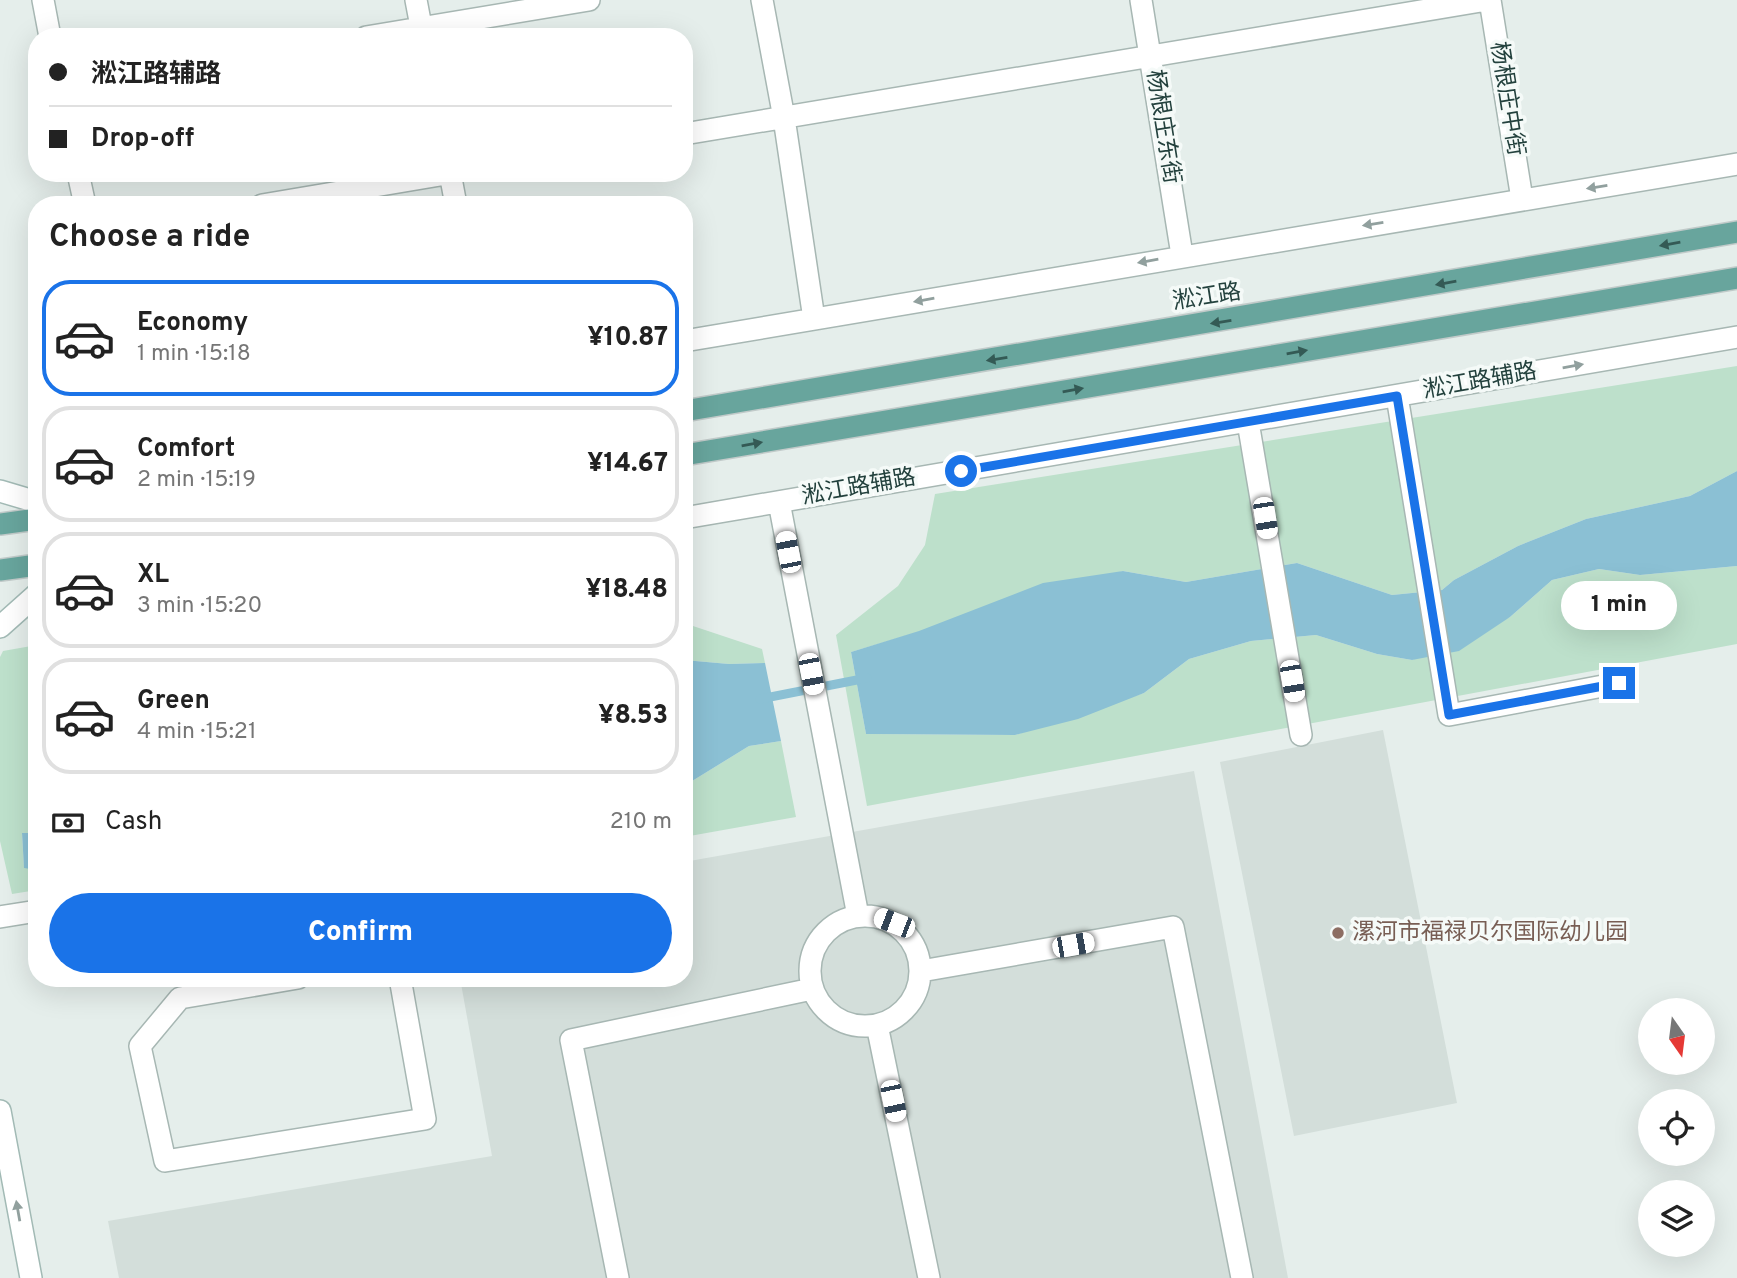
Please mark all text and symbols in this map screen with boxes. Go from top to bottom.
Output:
street label: 杨根庄中街 [1483,40,1529,158]
text: 淞江路辅路 [91,59,221,92]
street label: 杨根庄东街 [1139,68,1185,186]
text: Drop-off [91,123,194,156]
one-way arrow [1586,182,1608,193]
text: Choose a ride [49,218,250,258]
one-way arrow [1362,219,1384,230]
one-way arrow [1659,239,1681,250]
one-way arrow [1137,256,1159,267]
street label: 淞江路 [1171,278,1243,318]
one-way arrow [1435,278,1457,289]
one-way arrow [913,294,935,305]
icon: car [53,307,116,370]
text: Economy [137,307,248,340]
one-way arrow [1210,317,1232,328]
text: ¥10.87 [588,322,668,355]
text: 1 min · 15:18 [137,340,251,369]
one-way arrow [1286,346,1308,357]
one-way arrow [986,354,1008,365]
street label: 淞江路辅路 [1421,358,1539,406]
one-way arrow [1562,360,1584,371]
one-way arrow [1062,384,1084,395]
icon: car [53,433,116,496]
text: Comfort [137,433,235,466]
one-way arrow [741,438,763,449]
text: ¥14.67 [587,448,668,481]
route start [945,455,977,487]
street label: 淞江路辅路 [800,464,918,512]
text: 2 min · 15:19 [137,466,256,495]
car [1252,496,1279,540]
car [774,529,803,575]
icon: car [53,559,116,622]
text: XL [137,559,169,592]
text: ¥18.48 [586,574,668,607]
callout: 1 min [1561,582,1677,630]
text: 1 min [1591,591,1647,620]
text: 3 min · 15:20 [137,592,262,621]
car [797,651,826,697]
car [1279,658,1306,704]
route end [1603,667,1635,699]
icon: car [53,685,116,748]
text: Green [137,685,210,718]
text: ¥8.53 [598,700,668,733]
text: 4 min · 15:21 [137,718,256,747]
icon: cash [49,804,87,842]
text: Cash [105,806,162,839]
text: 210 m [610,808,672,837]
button: Confirm [49,893,672,973]
car [871,906,918,940]
place label: 漯河市福禄贝尔国际幼儿园 [1352,919,1628,948]
marker: 漯河市福禄贝尔国际幼儿园 [1330,925,1346,941]
car [1051,931,1096,959]
north arrow [1638,998,1715,1074]
map controls [1638,998,1715,1257]
car [879,1078,908,1124]
button: locate [1638,1089,1715,1166]
button: layers [1638,1180,1715,1257]
one-way arrow [13,1200,24,1222]

